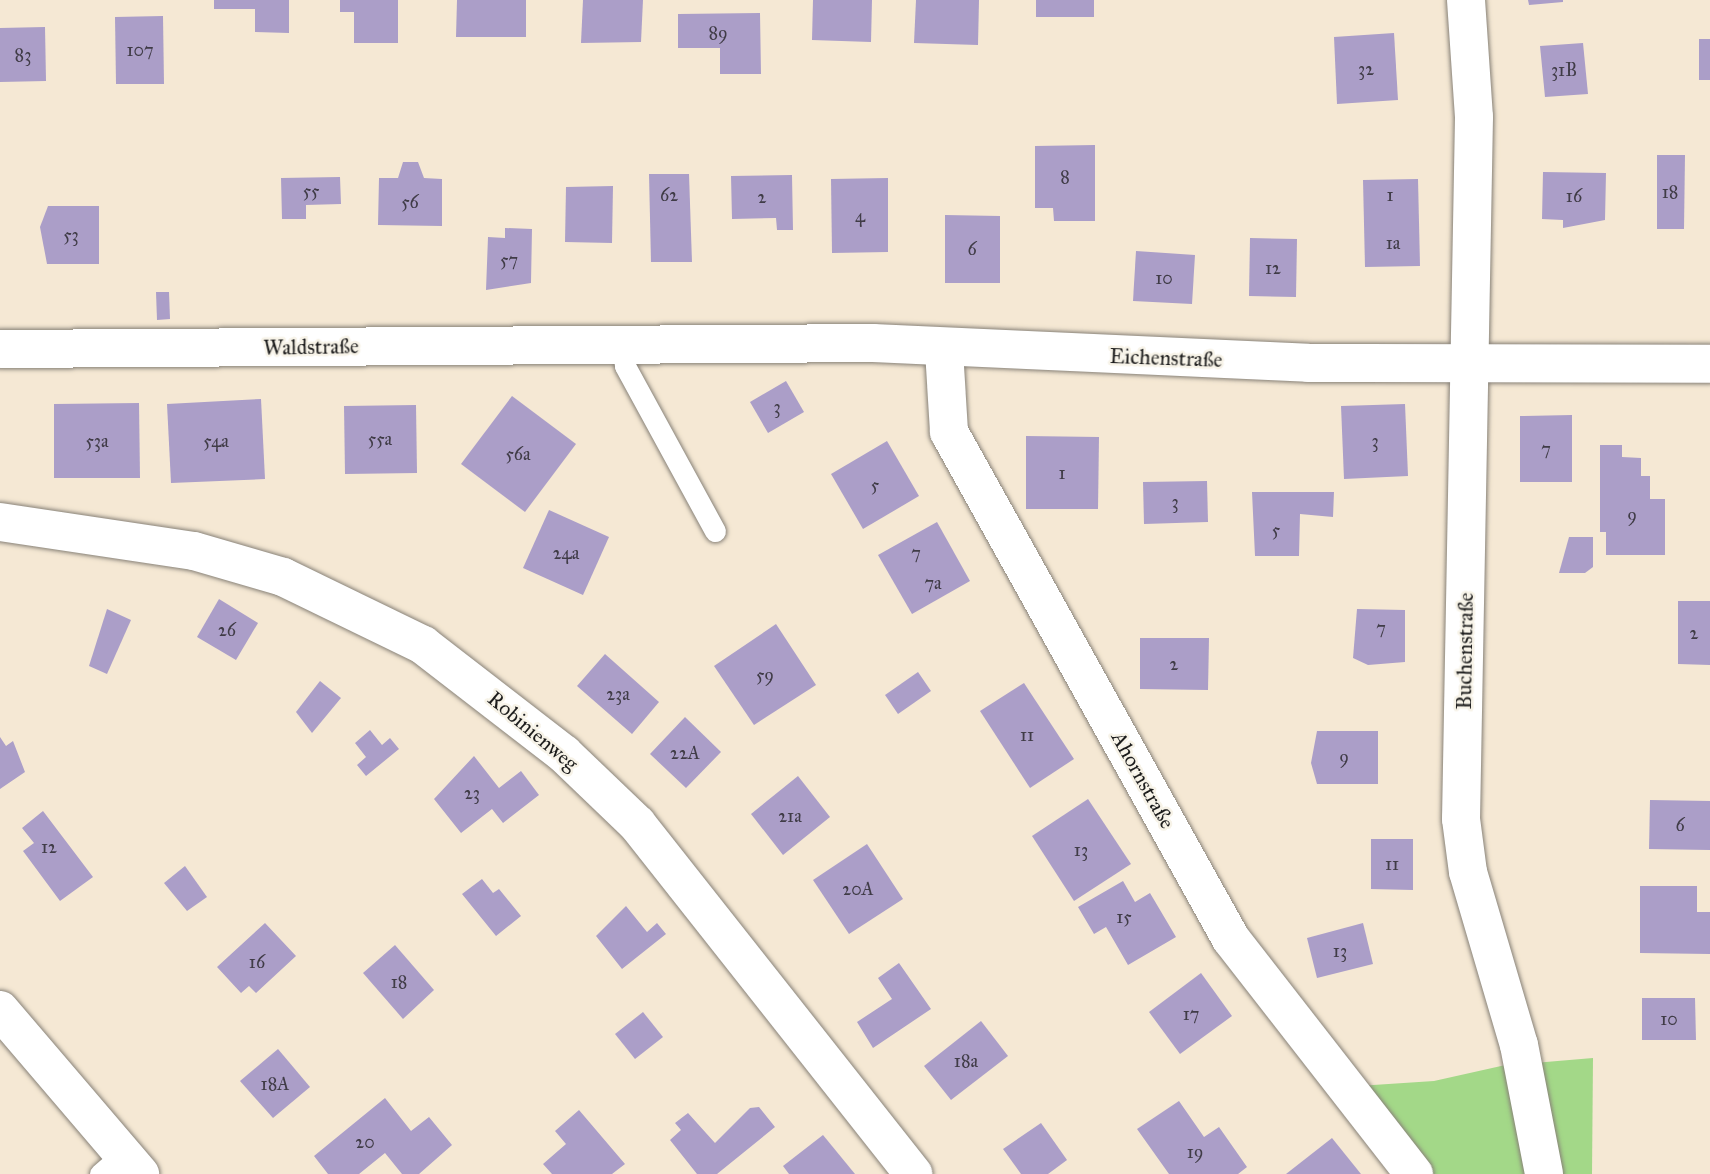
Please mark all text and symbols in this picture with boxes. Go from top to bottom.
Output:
house number: 89 [708,22,728,44]
house number: 107 [126,39,154,61]
house number: 83 [15,44,31,66]
house number: 32 [1358,58,1374,80]
house number: 31B [1551,59,1577,81]
house number: 8 [1060,166,1070,188]
house number: 55 [303,180,319,202]
house number: 18 [1662,181,1678,203]
house number: 62 [660,184,678,206]
house number: 1 [1386,184,1394,206]
house number: 16 [1566,185,1582,207]
house number: 2 [758,186,766,208]
house number: 56 [401,191,419,213]
house number: 4 [855,205,865,227]
house number: 53 [63,224,79,246]
house number: 1a [1386,232,1400,254]
house number: 6 [967,238,977,260]
house number: 57 [500,249,518,271]
house number: 12 [1265,257,1281,279]
house number: 10 [1155,267,1173,289]
street label: Waldstraße [263,334,359,360]
street label: Eichenstraße [1109,343,1223,373]
house number: 3 [773,396,781,418]
house number: 55a [368,428,392,450]
house number: 53a [85,430,109,452]
house number: 54a [203,430,229,452]
house number: 3 [1371,430,1379,452]
house number: 7 [1541,438,1551,460]
house number: 56a [505,443,531,465]
house number: 1 [1058,462,1066,484]
house number: 5 [871,474,879,496]
house number: 3 [1171,491,1179,513]
house number: 9 [1627,504,1637,526]
house number: 5 [1272,519,1280,541]
house number: 24a [553,542,579,564]
house number: 7 [911,542,921,564]
house number: 7a [924,572,942,594]
street label: Buchenstraße [1451,592,1479,710]
house number: 7 [1376,617,1386,639]
house number: 26 [218,619,236,641]
house number: 2 [1690,622,1698,644]
house number: 2 [1170,653,1178,675]
house number: 59 [756,664,774,686]
house number: 23a [606,683,630,705]
street label: Robinienweg [483,686,583,776]
house number: 11 [1020,724,1034,746]
street label: Ahornstraße [1106,727,1180,833]
house number: 22A [670,742,700,764]
house number: 9 [1339,746,1349,768]
house number: 23 [464,782,480,804]
house number: 21a [778,805,802,827]
house number: 6 [1675,814,1685,836]
house number: 12 [41,836,57,858]
house number: 13 [1074,839,1088,861]
house number: 11 [1385,853,1399,875]
house number: 20A [842,878,874,900]
house number: 15 [1116,906,1132,928]
house number: 13 [1333,940,1347,962]
house number: 16 [249,951,265,973]
house number: 18 [391,971,407,993]
house number: 17 [1183,1003,1199,1025]
house number: 10 [1660,1008,1678,1030]
house number: 18a [954,1050,978,1072]
house number: 18A [261,1073,289,1095]
house number: 20 [355,1131,375,1153]
house number: 19 [1187,1141,1203,1163]

